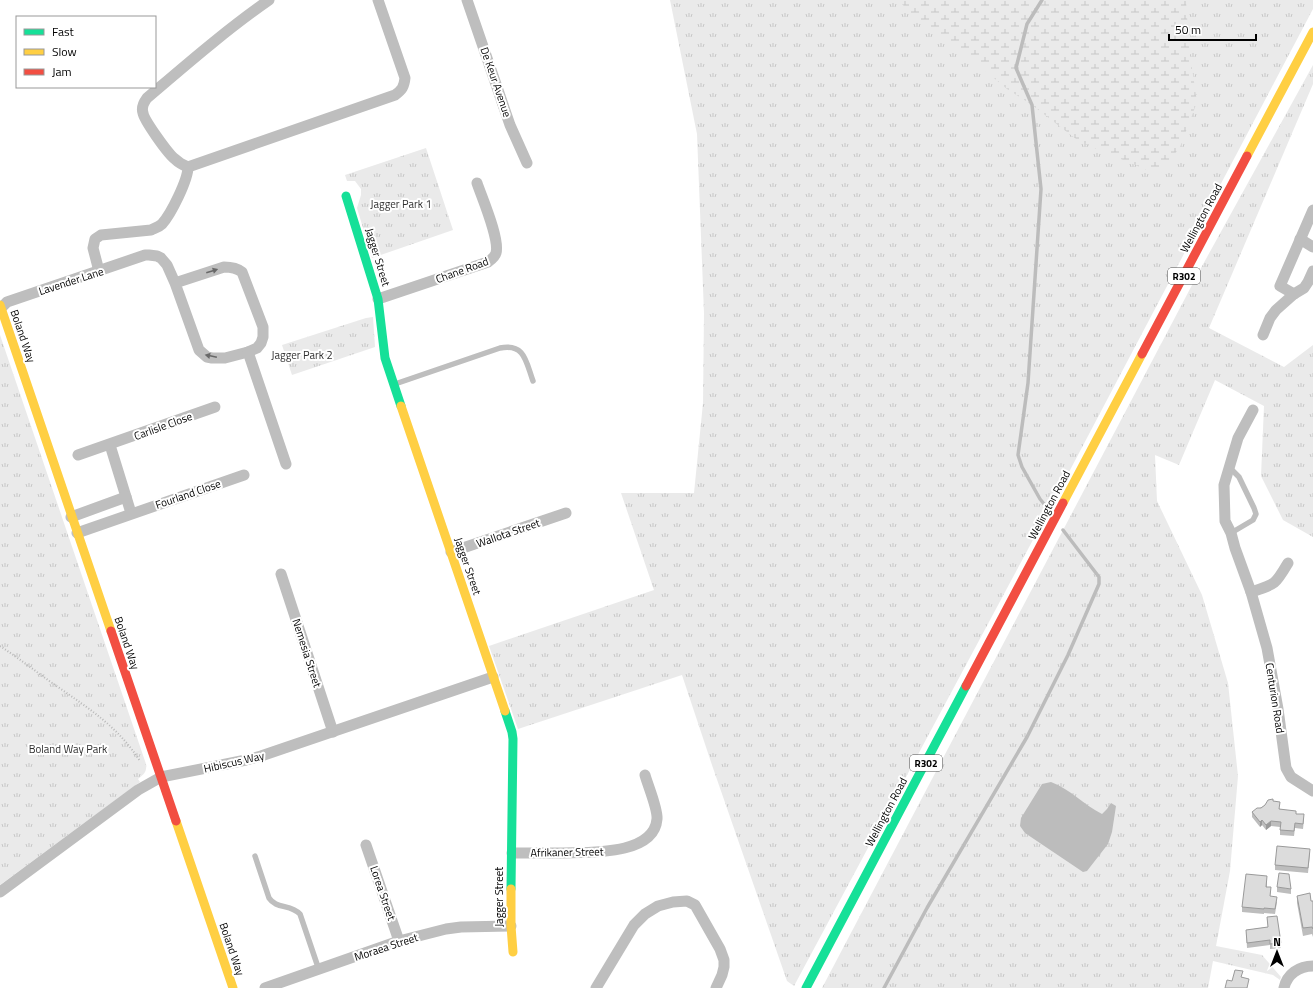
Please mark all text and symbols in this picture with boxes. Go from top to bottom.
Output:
legend [16,16,156,88]
scale bar [1169,16,1256,42]
text: 50 m [1175,20,1201,39]
text: Fast [52,22,75,41]
text: Slow [52,42,77,61]
street label: De Keur Avenue [477,45,516,120]
text: Jam [52,62,72,81]
street label: Wellington Road [1176,181,1226,255]
park label: Jagger Park 1 [370,196,432,212]
street label: Jagger Street [362,226,394,288]
street label: Chane Road [433,253,491,287]
street label: Lavender Lane [37,263,106,299]
one-way arrow [206,268,218,274]
road number: R302 [1168,268,1200,284]
street label: Boland Way [6,307,40,365]
park label: Jagger Park 2 [271,347,333,363]
one-way arrow [204,353,217,359]
street label: Carlisle Close [132,408,195,444]
street label: Wellington Road [1024,468,1074,542]
street label: Fourland Close [153,475,223,513]
street label: Wallota Street [474,515,542,551]
street label: Jagger Street [451,535,485,597]
street label: Boland Way [110,614,144,672]
street label: Nemesia Street [288,617,326,690]
street label: Centurion Road [1262,662,1288,735]
park label: Boland Way Park [29,741,108,757]
street label: Hibiscus Way [202,747,267,777]
road number: R302 [910,755,942,771]
street label: Wellington Road [861,775,911,849]
street label: Afrikaner Street [530,843,604,861]
street label: Lorea Street [366,864,400,922]
street label: Jagger Street [491,867,507,927]
street label: Boland Way [215,920,249,978]
street label: Moraea Street [352,929,420,965]
north arrow [1257,932,1297,972]
text: N [1273,934,1281,950]

